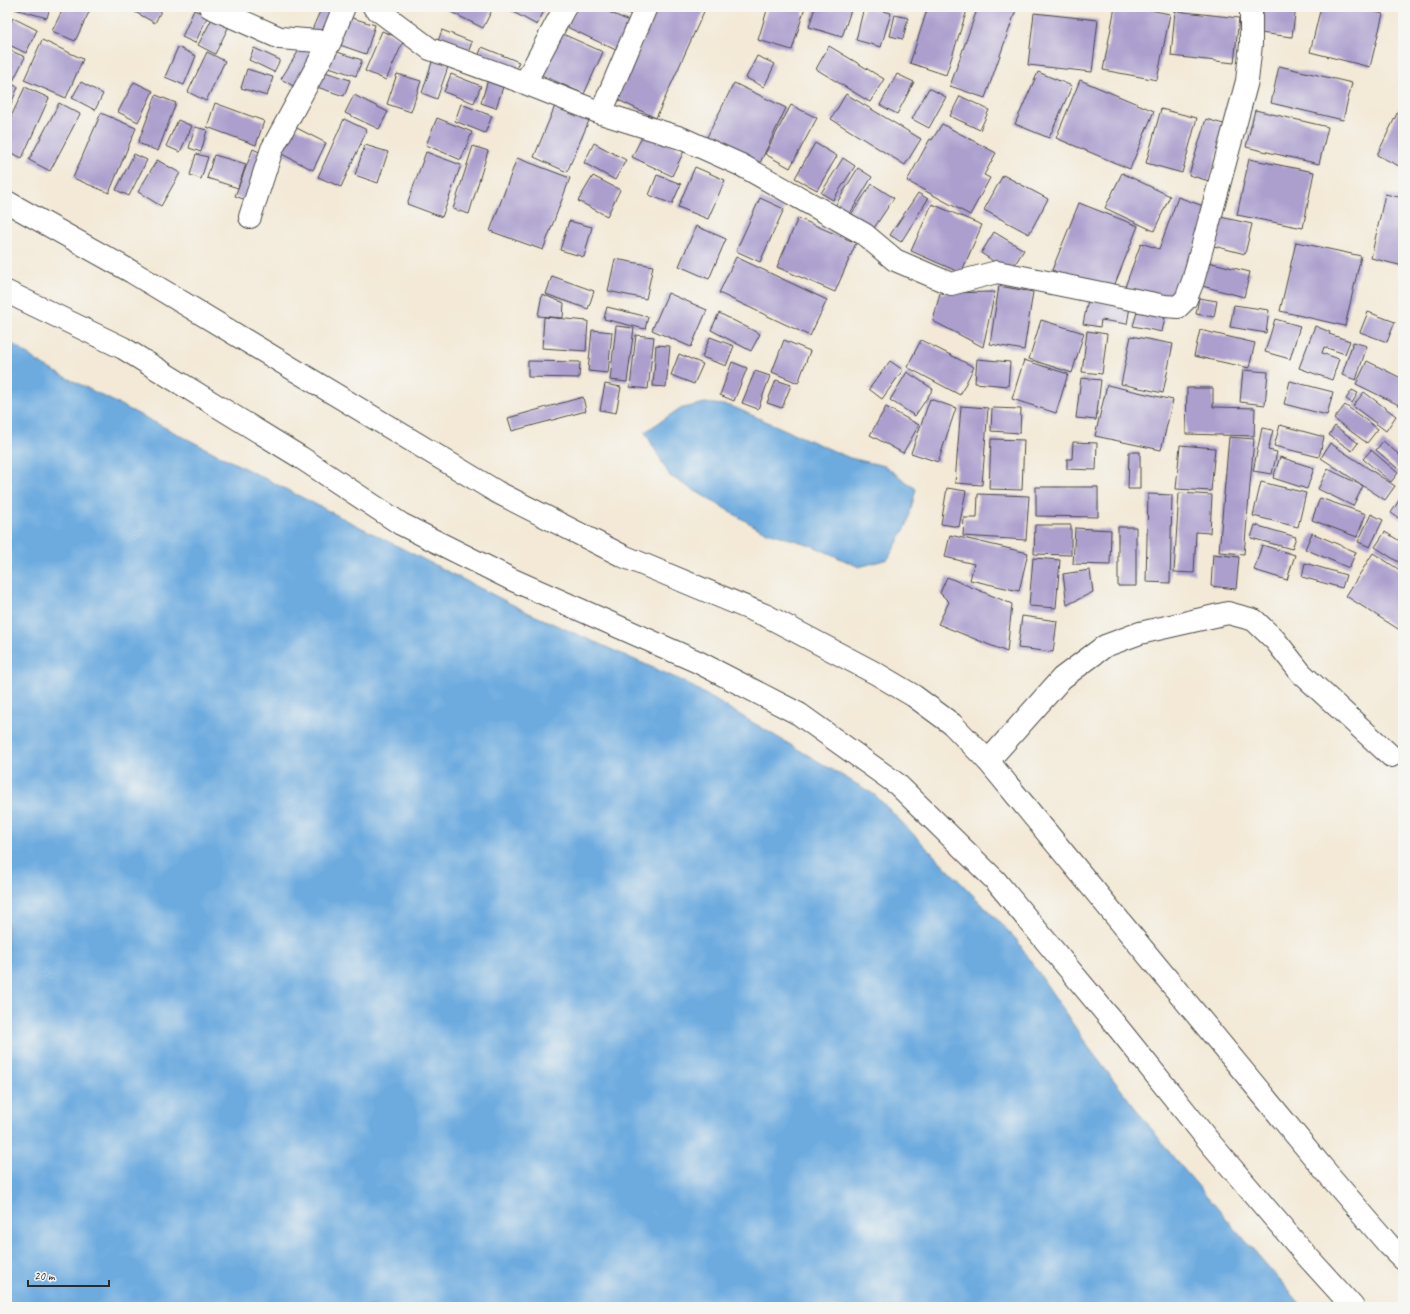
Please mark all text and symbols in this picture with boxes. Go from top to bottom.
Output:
scale bar [28,1262,109,1288]
text: 20 m [34,1268,56,1284]

